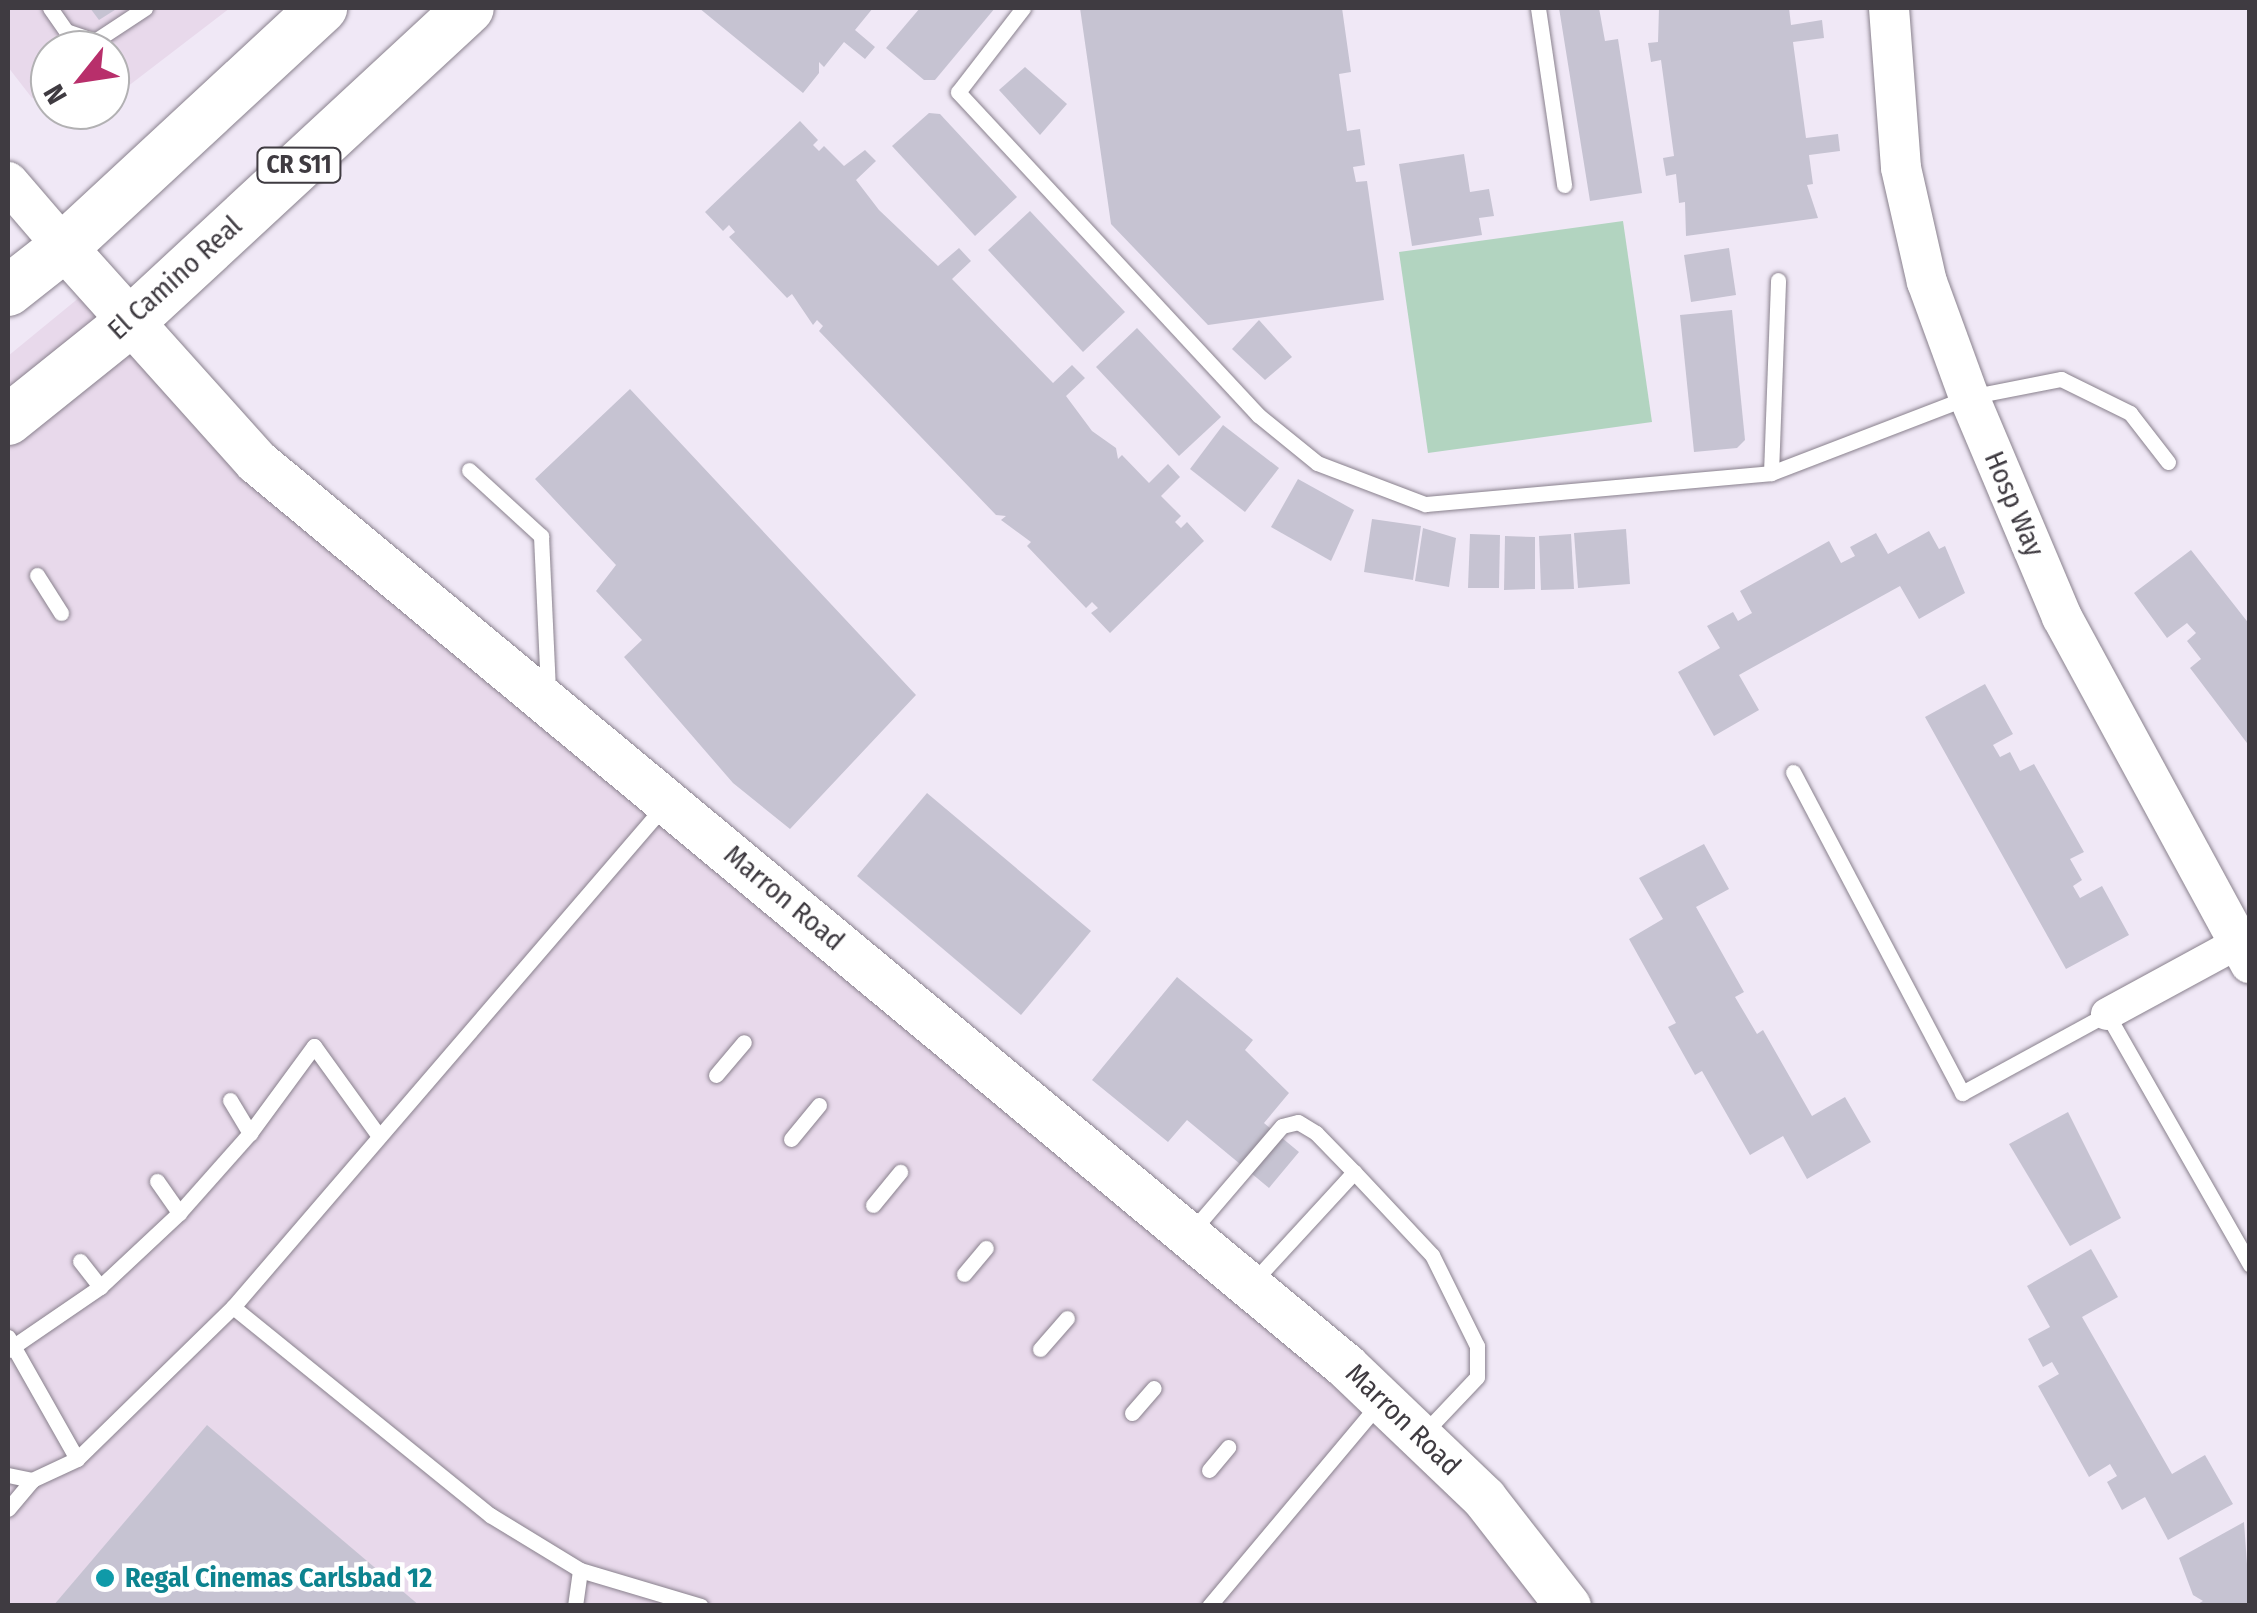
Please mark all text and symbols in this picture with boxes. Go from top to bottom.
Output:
north arrow [30,30,130,130]
text: N [37,79,74,110]
road number: CR S11 [254,145,344,185]
street label: El Camino Real [101,209,249,347]
street label: Hosp Way [1977,446,2051,562]
street label: Marron Road [717,838,851,958]
street label: Marron Road [1339,1357,1467,1483]
place label: Regal Cinemas Carlsbad 12 [125,1561,432,1595]
marker: Regal Cinemas Carlsbad 12 [94,1567,116,1589]

